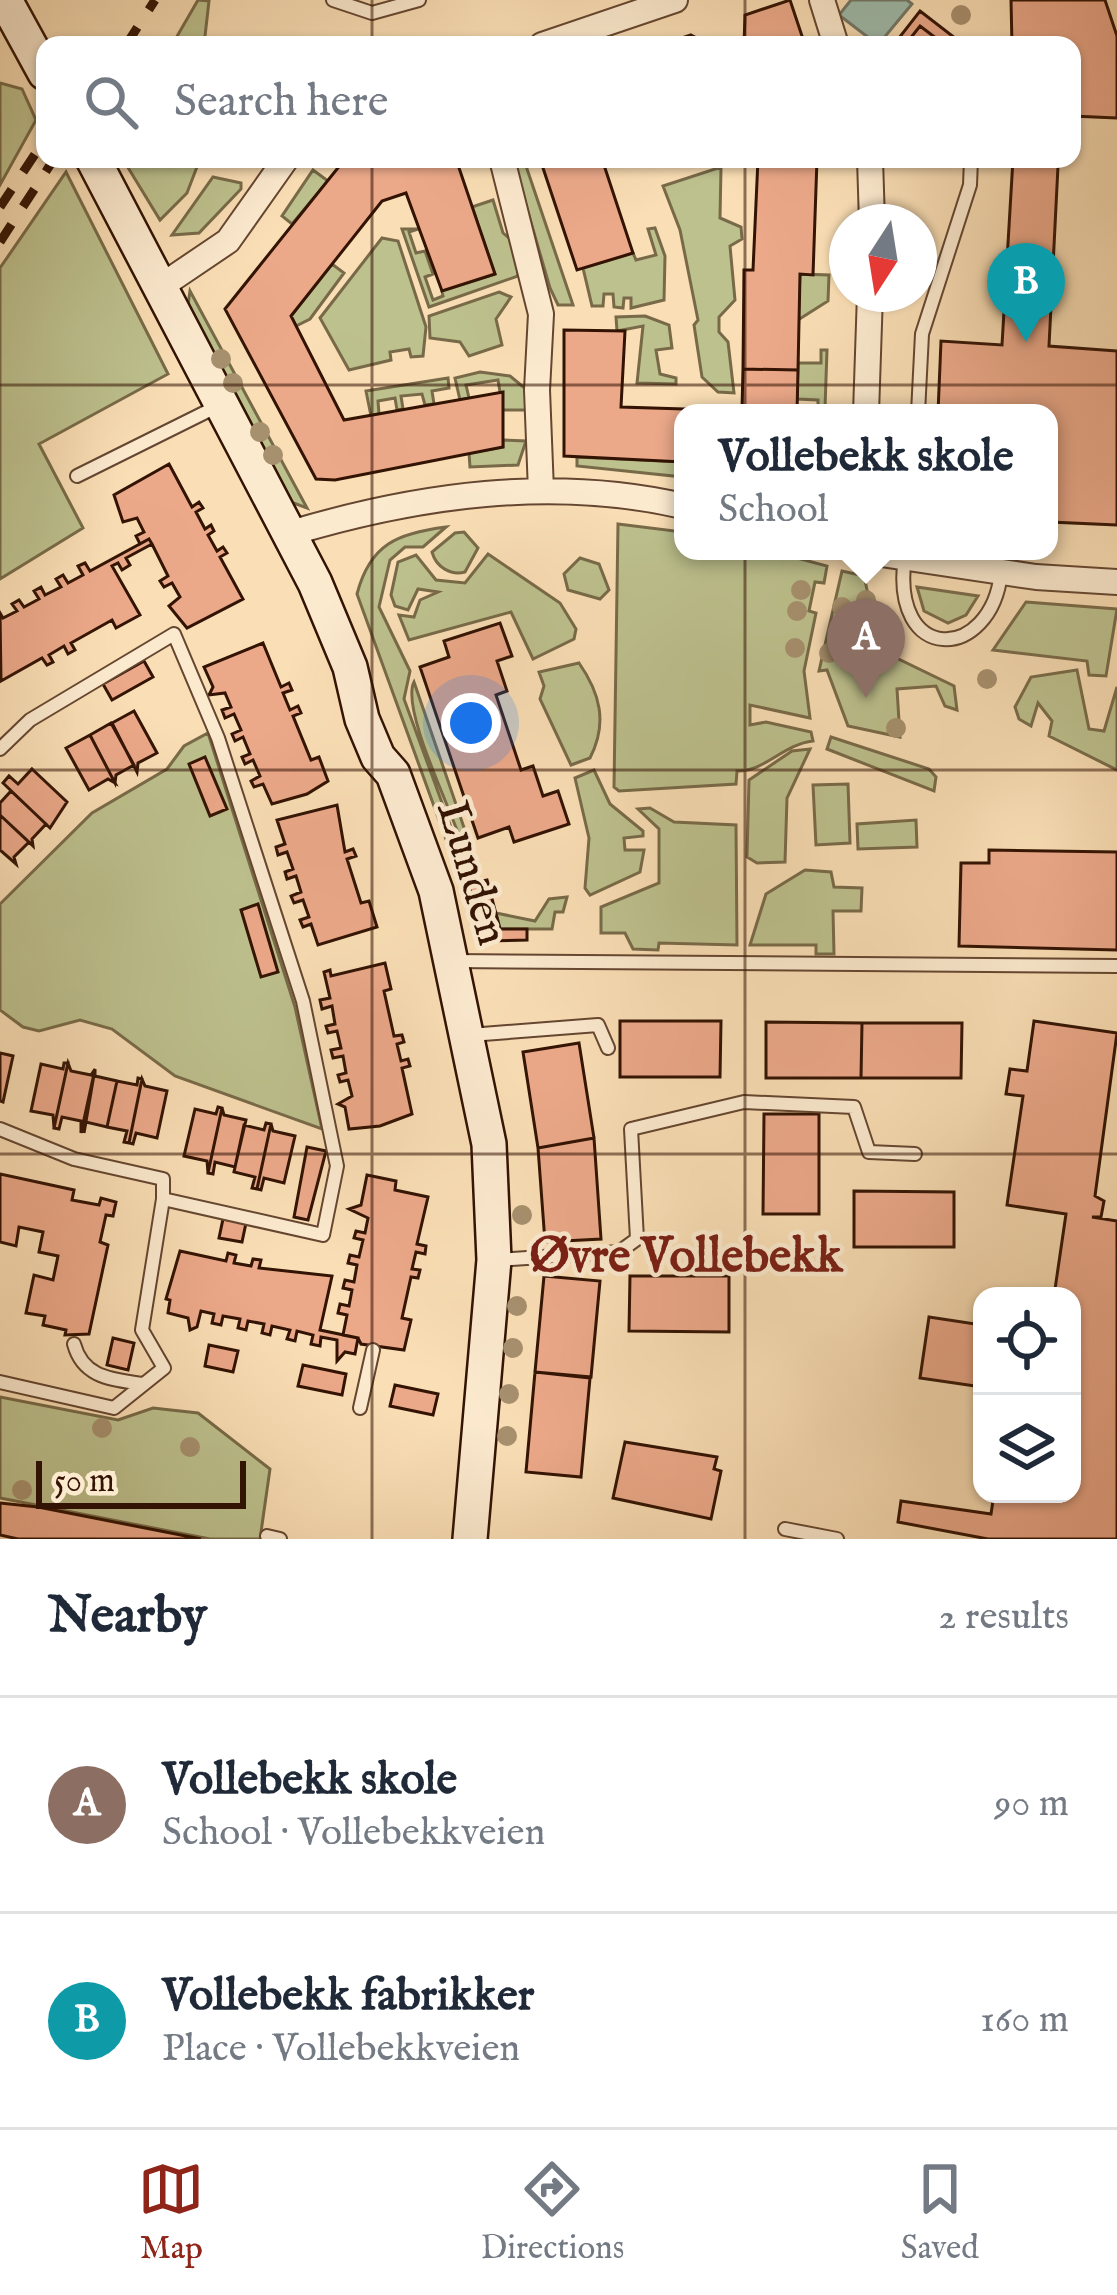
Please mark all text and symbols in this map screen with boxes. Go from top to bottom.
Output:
search box [36,36,1081,168]
icon: search [78,69,144,135]
text: Search here [174,74,388,131]
north arrow [829,204,937,312]
pin: B [987,243,1065,342]
popup [674,404,1058,560]
text: Vollebekk skole [718,429,1014,486]
text: School [718,486,828,535]
pin: A [827,599,905,698]
your location [441,693,501,753]
street label: Lunden [422,794,520,952]
district label: Øvre Vollebekk [530,1228,844,1288]
map controls [973,1287,1081,1503]
button: locate [973,1287,1081,1395]
button: layers [973,1395,1081,1503]
scale bar [36,1455,246,1508]
text: 50 m [54,1461,115,1503]
text: Nearby [48,1585,207,1650]
text: 2 results [938,1593,1069,1642]
text: Vollebekk skole [162,1752,457,1809]
text: A [74,1780,100,1829]
text: 90 m [994,1780,1069,1829]
text: School · Vollebekkveien [162,1809,545,1858]
text: Vollebekk fabrikker [162,1968,534,2025]
text: B [74,1996,100,2045]
text: 160 m [980,1996,1069,2045]
text: Place · Vollebekkveien [162,2025,520,2074]
tab: Map [138,2156,204,2270]
tab: Directions [481,2156,624,2270]
tab: Saved [901,2156,979,2270]

